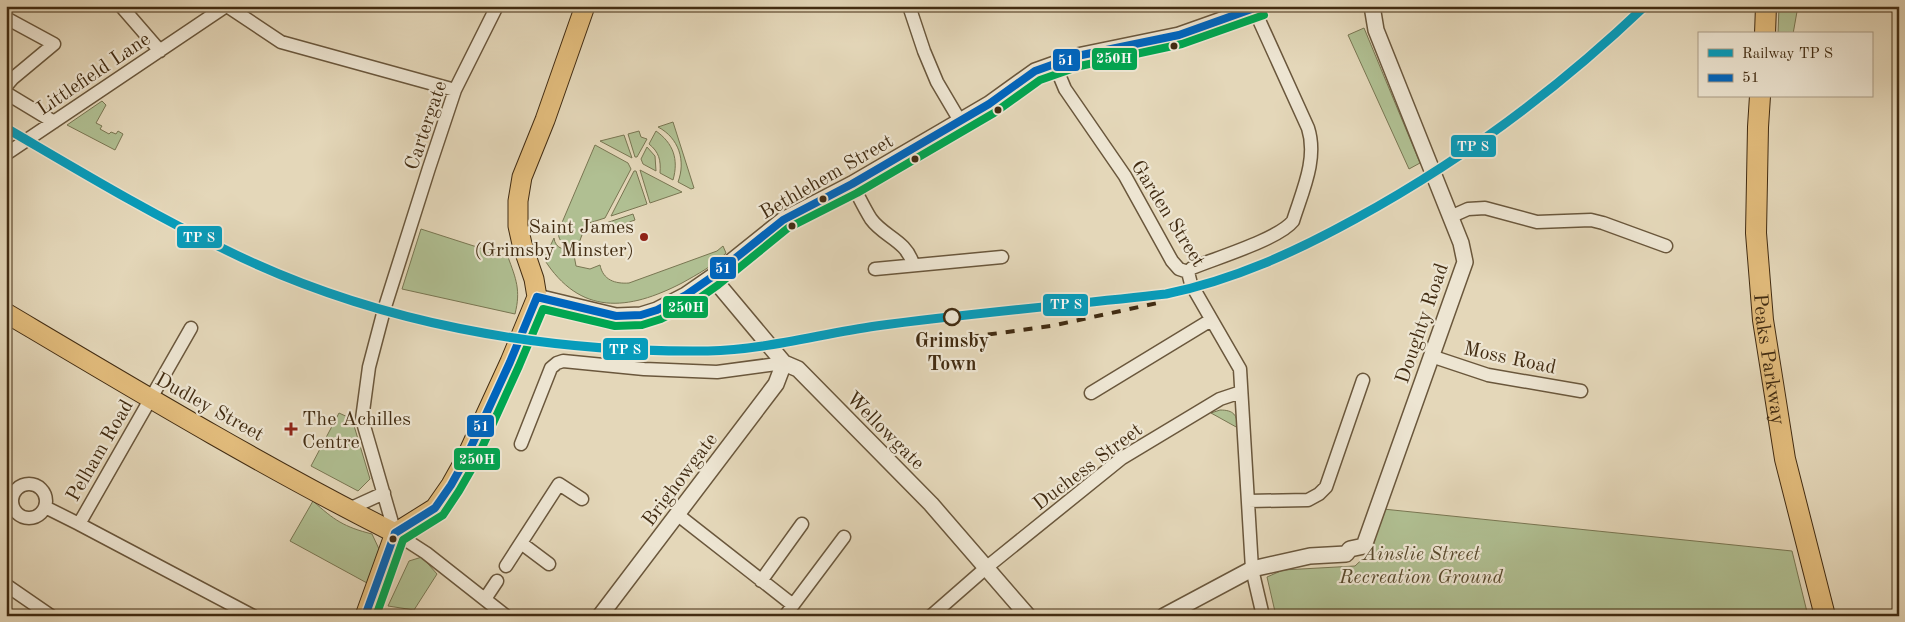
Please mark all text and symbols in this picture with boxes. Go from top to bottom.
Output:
street label: Littlefield Lane [34,29,154,120]
legend [1698,32,1872,98]
unlabelled marker [1169,41,1179,51]
line badge: 250H [1091,47,1138,71]
text: Railway TP S [1742,47,1833,62]
line badge: 51 [1052,48,1081,72]
text: 250H [1096,52,1132,66]
text: 51 [1058,54,1074,68]
text: 51 [1742,71,1759,86]
street label: Cartergate [402,79,451,173]
unlabelled marker [993,105,1003,115]
street label: Bethlehem Street [757,132,897,224]
line badge: TP S [1450,134,1497,158]
text: TP S [1457,140,1489,154]
unlabelled marker [910,154,920,164]
street label: Garden Street [1127,157,1208,271]
unlabelled marker [818,194,828,204]
place label: Saint James (Grimsby Minster) [474,218,634,261]
unlabelled marker [787,221,797,231]
line badge: TP S [176,225,223,249]
text: TP S [183,231,215,245]
marker: Saint James (Grimsby Minster) [638,231,650,243]
line badge: 51 [709,256,737,280]
street label: Doughty Road [1393,261,1453,386]
text: 51 [715,262,731,276]
line badge: TP S [1042,293,1089,317]
street label: Peaks Parkway [1749,293,1788,427]
line badge: 250H [662,295,709,319]
text: TP S [1050,298,1082,312]
text: 250H [668,301,704,315]
marker: Grimsby Town [943,308,961,326]
place label: Grimsby Town [915,332,989,375]
line badge: TP S [602,337,649,361]
street label: Moss Road [1461,339,1558,379]
text: TP S [609,343,641,357]
street label: Dudley Street [151,370,267,446]
street label: Wellowgate [842,388,928,474]
street label: Pelham Road [64,397,138,505]
place label: The Achilles Centre [302,410,411,453]
line badge: 51 [466,414,495,438]
text: 51 [473,420,489,434]
street label: Duchess Street [1030,420,1147,515]
marker: The Achilles Centre [284,422,298,436]
street label: Brighowgate [639,430,722,531]
line badge: 250H [453,447,501,471]
text: 250H [459,453,495,467]
unlabelled marker [388,534,398,544]
park label: Ainslie Street Recreation Ground [1338,545,1503,588]

